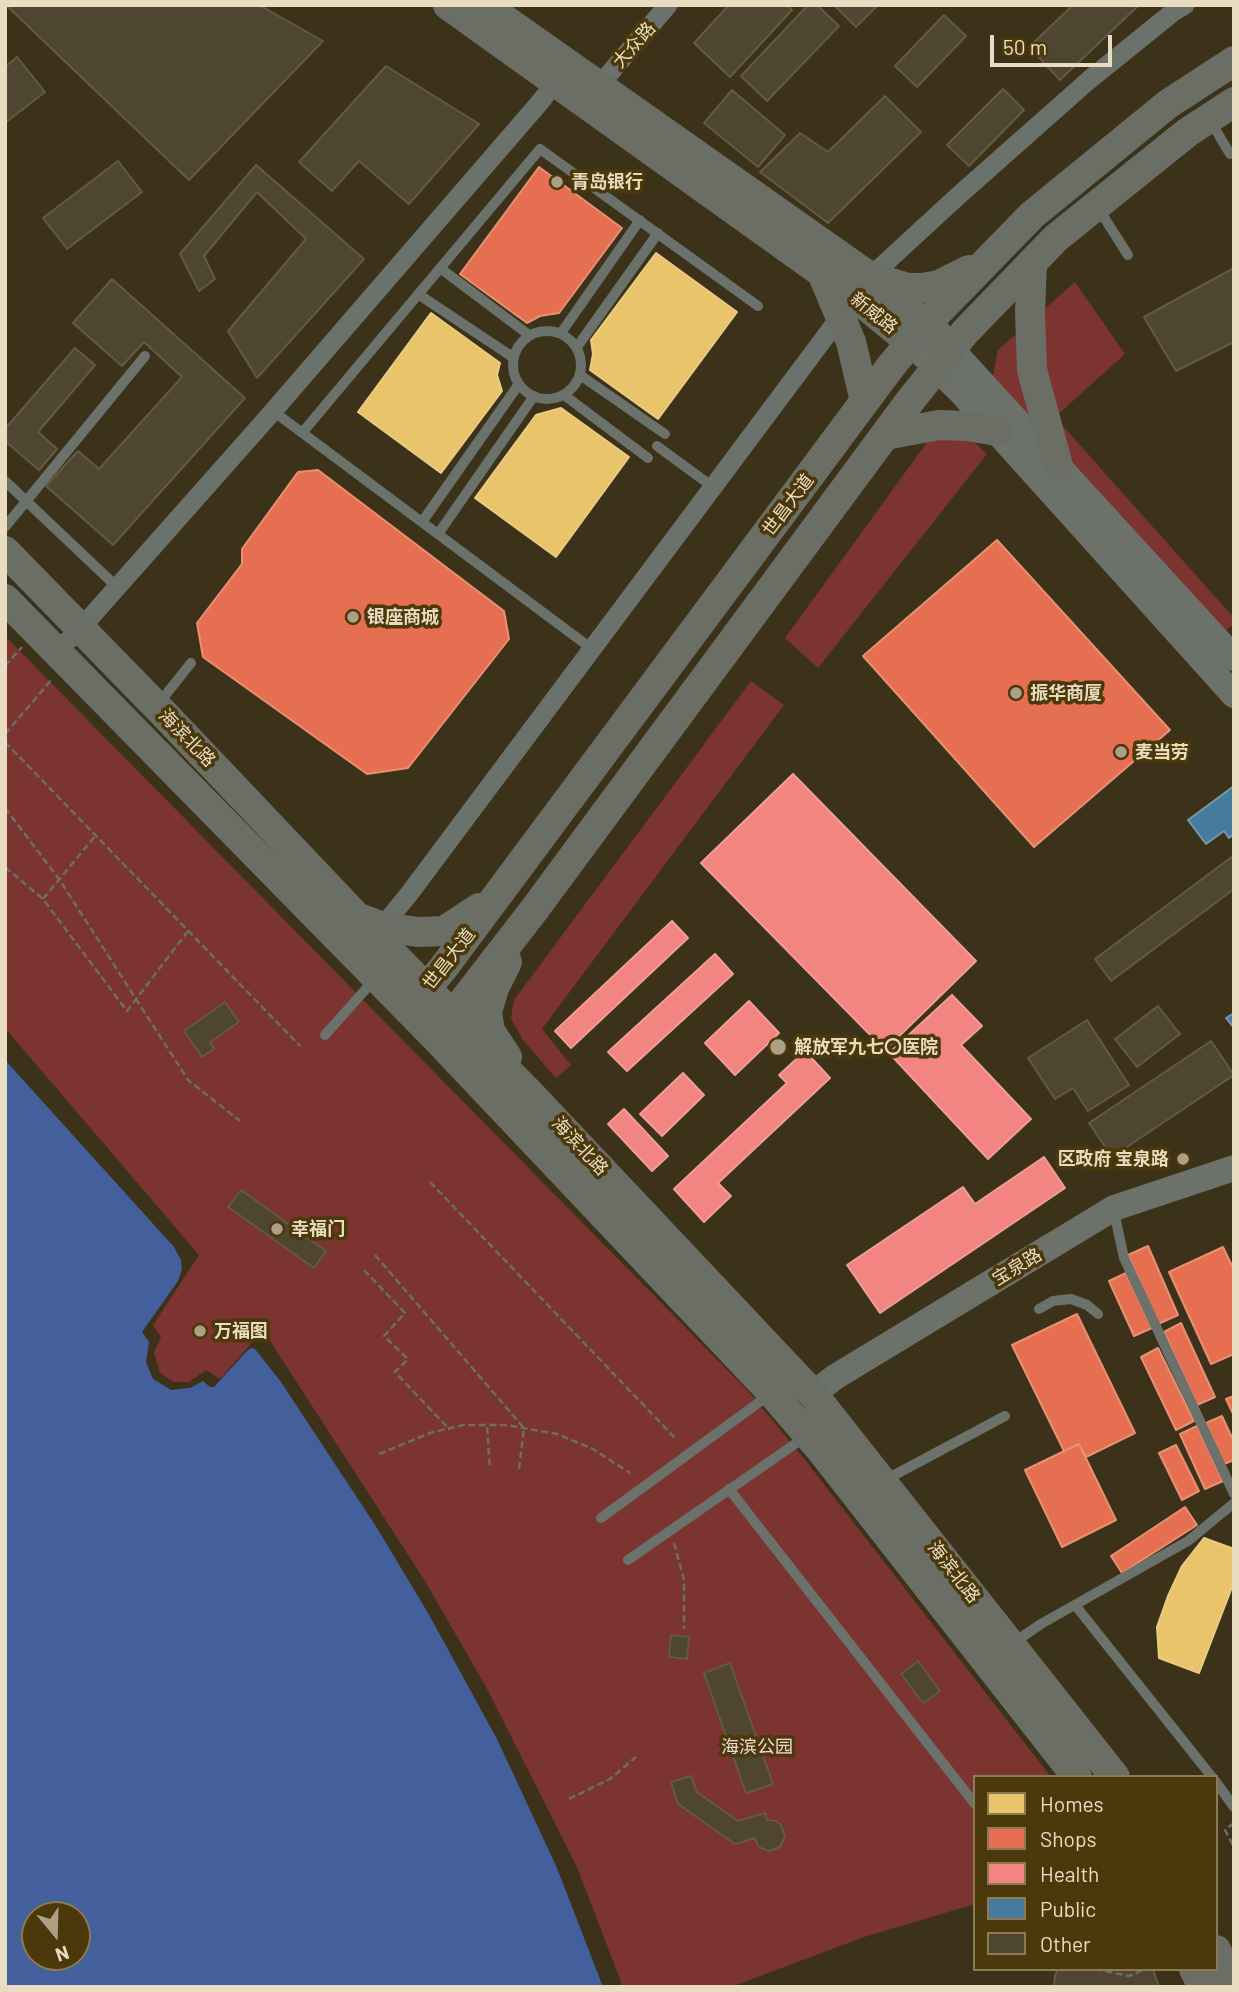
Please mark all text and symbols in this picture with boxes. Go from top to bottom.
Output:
street label: 大众路 [608,18,660,72]
scale bar [994,21,1116,65]
text: 50 m [1003,34,1047,59]
place label: 青岛银行 [571,171,643,193]
marker: 青岛银行 [549,174,565,190]
street label: 新威路 [846,288,902,338]
street label: 世昌大道 [758,470,818,540]
place label: 银座商城 [367,606,439,628]
marker: 银座商城 [345,609,361,625]
place label: 振华商厦 [1030,682,1102,704]
marker: 振华商厦 [1008,685,1024,701]
street label: 海滨北路 [154,705,220,771]
place label: 麦当劳 [1135,741,1189,763]
marker: 麦当劳 [1113,744,1129,760]
street label: 世昌大道 [418,924,480,994]
place label: 解放军九七〇医院 [794,1036,938,1058]
marker: 解放军九七〇医院 [768,1037,788,1057]
street label: 海滨北路 [548,1112,612,1180]
place label: 区政府 宝泉路 [1057,1148,1169,1170]
marker: 区政府 宝泉路 [1175,1151,1191,1167]
place label: 幸福门 [291,1218,345,1240]
marker: 幸福门 [269,1221,285,1237]
street label: 宝泉路 [988,1244,1046,1290]
place label: 万福图 [214,1320,268,1342]
marker: 万福图 [192,1323,208,1339]
street label: 海滨北路 [923,1537,985,1607]
park label: 海滨公园 [721,1736,793,1758]
legend [973,1775,1218,1971]
text: Homes [1040,1791,1104,1816]
text: Shops [1040,1826,1097,1851]
text: Health [1040,1861,1099,1886]
text: Public [1040,1896,1096,1921]
north arrow [21,1901,91,1971]
text: Other [1040,1931,1091,1956]
text: N [53,1942,72,1967]

